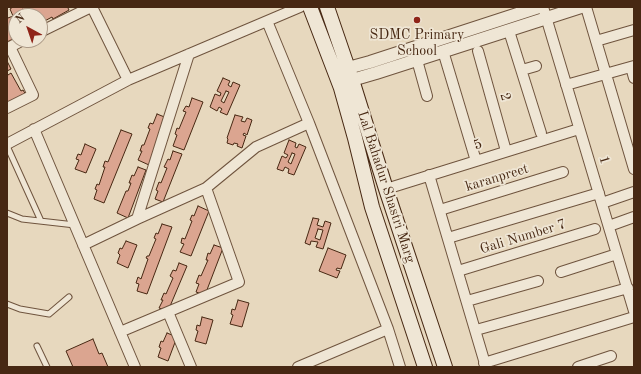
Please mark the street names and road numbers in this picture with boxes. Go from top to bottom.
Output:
street label: 2 [496,91,514,103]
street label: Lal Bahadur Shastri Marg [353,109,419,265]
street label: 5 [472,136,484,154]
street label: 1 [595,154,613,166]
street label: karanpreet [463,160,531,196]
street label: Gali Number 7 [478,216,568,258]

